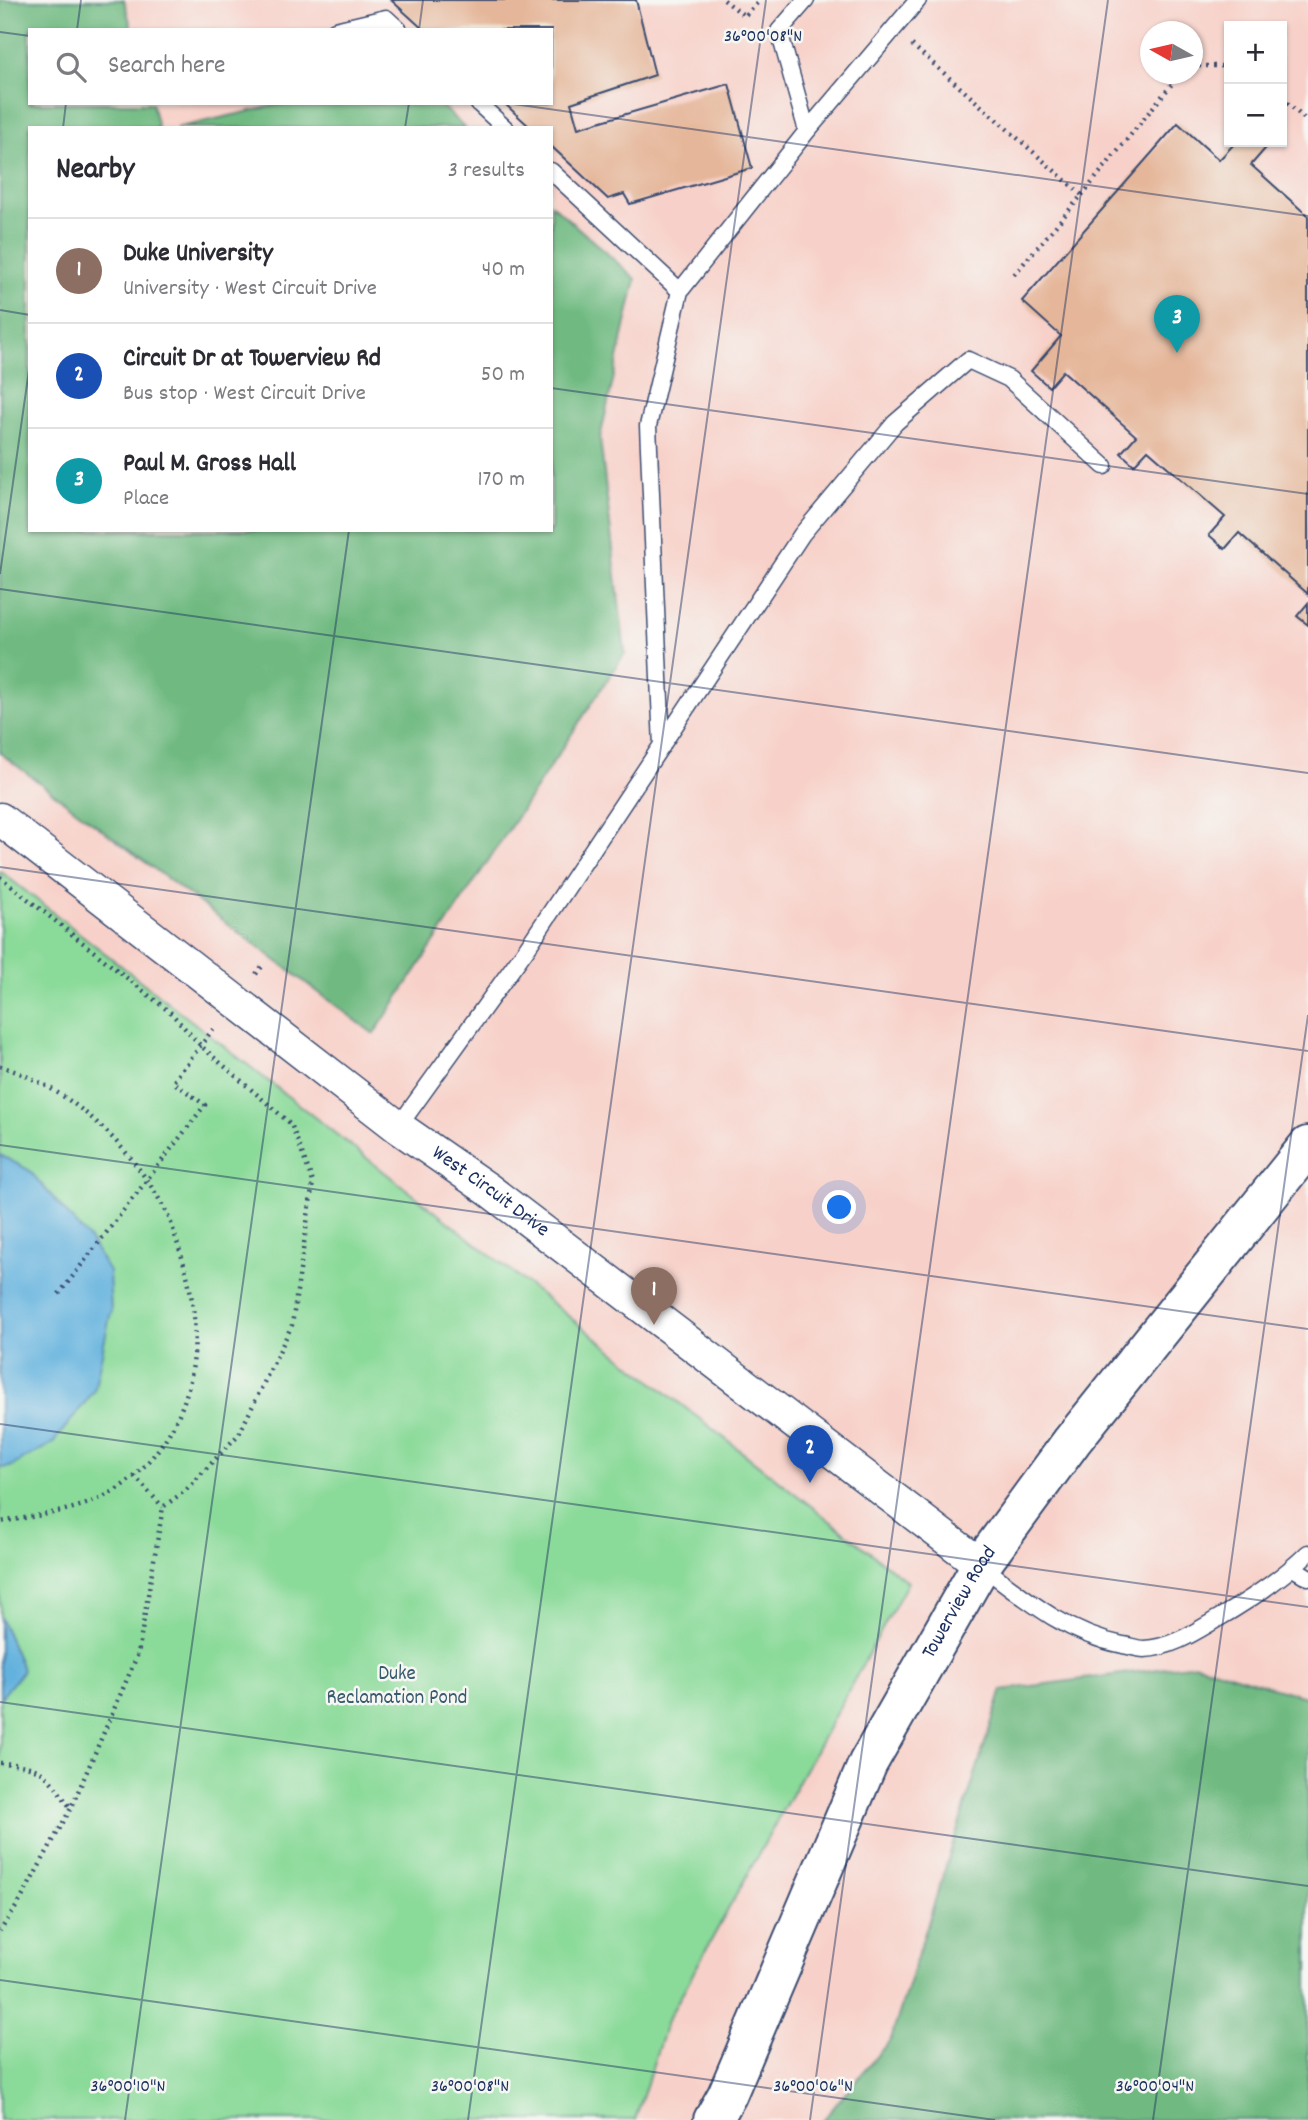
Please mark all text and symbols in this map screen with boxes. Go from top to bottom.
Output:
north arrow [1140,21,1203,84]
map controls [1224,21,1287,147]
button: + [1224,21,1287,84]
text: 36°00'08"N [724,25,802,50]
search box [28,28,553,105]
icon: search [52,48,90,86]
text: Search here [108,48,226,85]
button: − [1224,84,1287,147]
text: Nearby [56,150,134,193]
text: 3 results [448,155,525,188]
text: Duke University [123,236,273,273]
text: 1 [76,254,82,287]
text: 40 m [482,254,525,287]
text: University · West Circuit Drive [123,273,377,306]
pin: 3 [1154,295,1200,353]
text: Circuit Dr at Towerview Rd [123,341,381,378]
text: 2 [74,359,84,392]
text: 50 m [481,359,525,392]
text: Bus stop · West Circuit Drive [123,378,366,411]
text: Paul M. Gross Hall [123,446,296,483]
text: 3 [74,464,84,497]
text: 170 m [478,464,525,497]
text: Place [123,483,169,516]
street label: West Circuit Drive [425,1139,555,1245]
your location [822,1190,856,1224]
pin: 1 [631,1267,677,1325]
pin: 2 [787,1425,833,1483]
street label: Towerview Road [915,1540,1005,1665]
park label: Duke Reclamation Pond [327,1660,467,1714]
text: 36°00'10"N [91,2075,165,2100]
text: 36°00'08"N [431,2075,509,2100]
text: 36°00'06"N [773,2075,853,2100]
text: 36°00'04"N [1116,2075,1194,2100]

